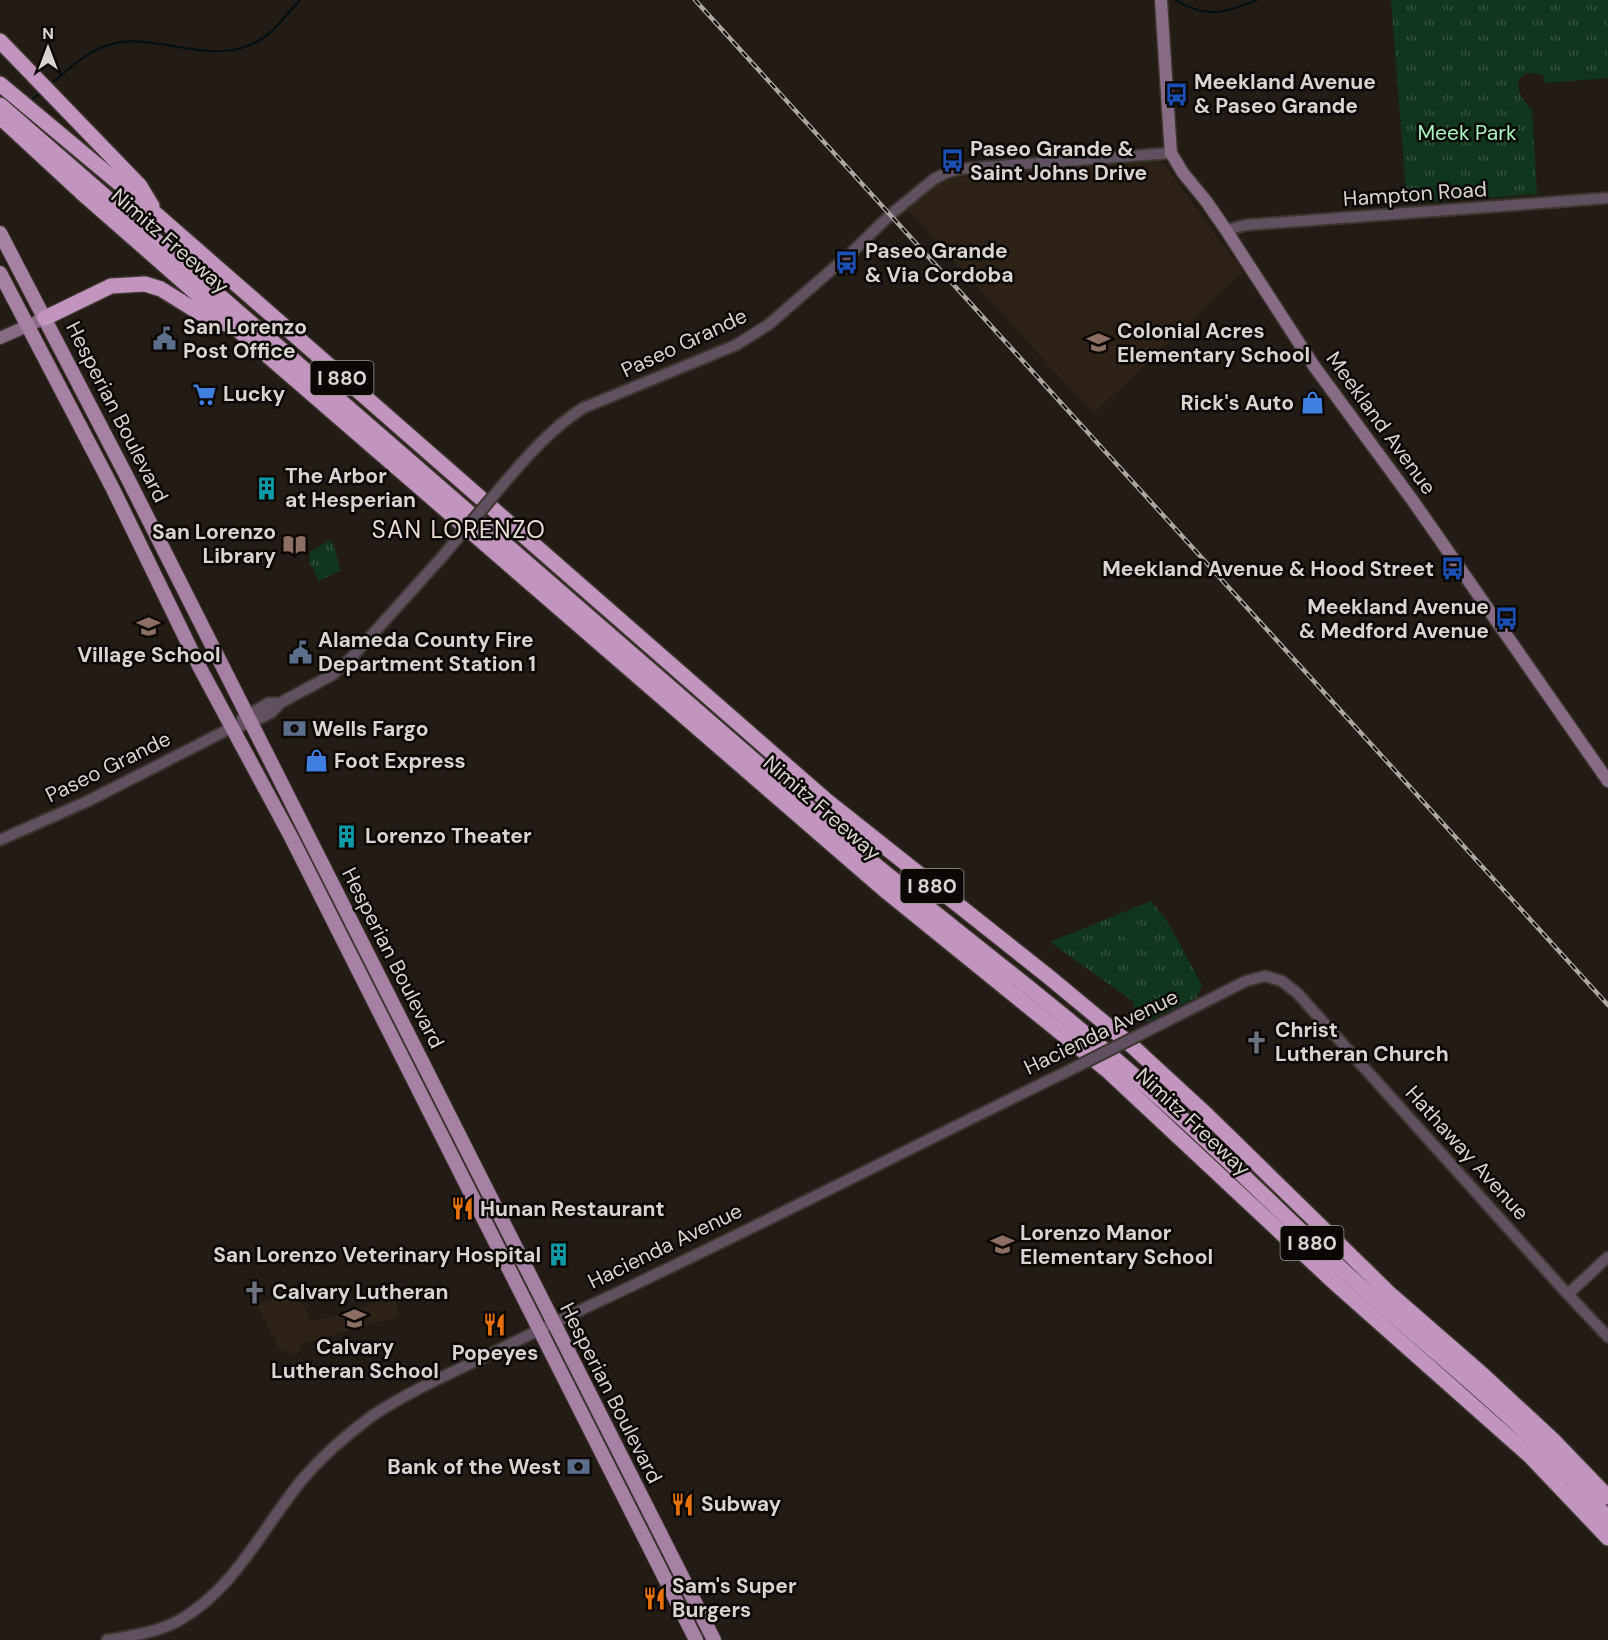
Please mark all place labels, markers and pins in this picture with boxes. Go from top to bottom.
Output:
place label: Meekland Avenue & Paseo Grande [1194,68,1376,120]
bus stop icon: Meekland Avenue & Paseo Grande [1163,81,1189,107]
place label: Paseo Grande & Saint Johns Drive [970,135,1147,187]
bus stop icon: Paseo Grande & Saint Johns Drive [939,148,965,174]
place label: Paseo Grande & Via Cordoba [865,237,1014,289]
bus stop icon: Paseo Grande & Via Cordoba [834,250,860,276]
place label: San Lorenzo Post Office [183,313,307,365]
place label: Colonial Acres Elementary School [1117,317,1310,369]
public building icon: San Lorenzo Post Office [152,326,178,352]
school or university icon: Colonial Acres Elementary School [1086,330,1112,356]
place label: Lucky [223,380,286,408]
supermarket icon: Lucky [192,381,218,407]
place label: Rick's Auto [1181,389,1294,417]
shop icon: Rick's Auto [1299,390,1325,416]
place label: The Arbor at Hesperian [285,462,416,514]
building icon: The Arbor at Hesperian [254,475,280,501]
place label: San Lorenzo Library [152,518,276,570]
library icon: San Lorenzo Library [281,531,307,557]
place label: Meekland Avenue & Hood Street [1102,555,1434,583]
bus stop icon: Meekland Avenue & Hood Street [1439,556,1465,582]
place label: Meekland Avenue & Medford Avenue [1299,593,1489,645]
bus stop icon: Meekland Avenue & Medford Avenue [1494,606,1520,632]
school or university icon: Village School [136,614,162,640]
place label: Alameda County Fire Department Station 1 [318,626,536,678]
public building icon: Alameda County Fire Department Station 1 [287,639,313,665]
place label: Village School [77,641,221,669]
place label: Wells Fargo [312,715,429,743]
bank icon: Wells Fargo [281,716,307,742]
place label: Foot Express [334,747,466,775]
shop icon: Foot Express [303,748,329,774]
place label: Lorenzo Theater [365,822,532,850]
building icon: Lorenzo Theater [334,823,360,849]
place label: Christ Lutheran Church [1275,1016,1449,1068]
church icon: Christ Lutheran Church [1244,1029,1270,1055]
place label: Hunan Restaurant [480,1195,665,1223]
restaurant icon: Hunan Restaurant [449,1196,475,1222]
place label: Lorenzo Manor Elementary School [1020,1219,1213,1271]
school or university icon: Lorenzo Manor Elementary School [989,1232,1015,1258]
place label: San Lorenzo Veterinary Hospital [213,1241,541,1269]
building icon: San Lorenzo Veterinary Hospital [546,1242,572,1268]
place label: Calvary Lutheran [272,1278,448,1306]
church icon: Calvary Lutheran [241,1279,267,1305]
school or university icon: Calvary Lutheran School [342,1306,368,1332]
restaurant icon: Popeyes [482,1312,508,1338]
place label: Calvary Lutheran School [271,1333,439,1385]
place label: Popeyes [452,1339,538,1367]
place label: Bank of the West [387,1453,561,1481]
bank icon: Bank of the West [566,1454,592,1480]
place label: Subway [701,1490,782,1518]
restaurant icon: Subway [670,1491,696,1517]
place label: Sam's Super Burgers [672,1572,797,1624]
restaurant icon: Sam's Super Burgers [641,1585,667,1611]

